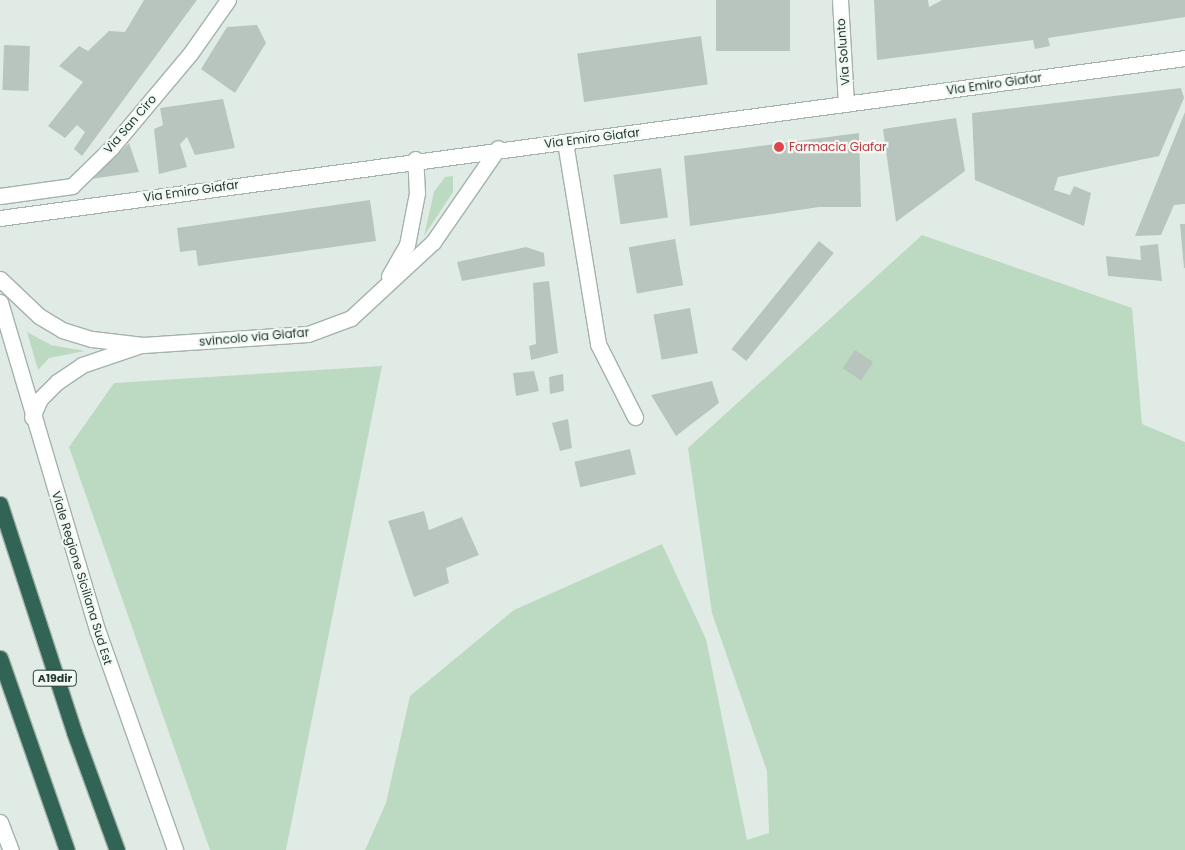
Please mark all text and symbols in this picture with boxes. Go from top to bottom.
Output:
street label: Via Solunto [833,18,853,86]
street label: Via Emiro Giafar [945,70,1043,98]
street label: Via San Ciro [101,92,159,156]
street label: Via Emiro Giafar [543,125,641,151]
place label: Farmacia Giafar [789,140,887,154]
marker: Farmacia Giafar [773,141,785,153]
street label: Via Emiro Giafar [142,177,240,205]
street label: svincolo via Giafar [198,325,310,349]
street label: Viale Regione Siciliana Sud Est [49,490,115,666]
road number: A19dir [32,670,78,686]

